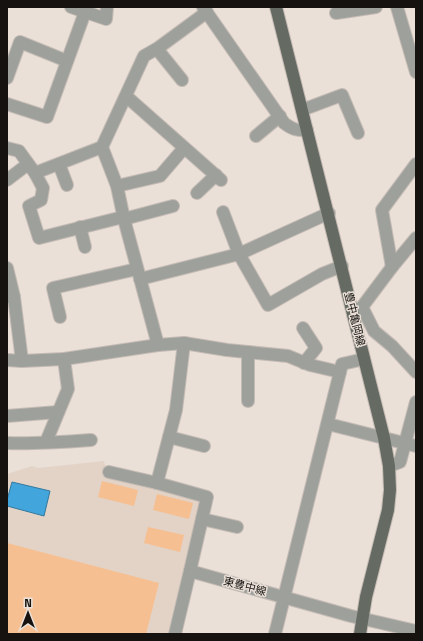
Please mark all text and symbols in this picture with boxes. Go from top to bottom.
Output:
street label: 豊中亀岡線 [341,290,369,348]
street label: 東豊中線 [222,573,268,599]
north arrow [8,593,48,633]
text: N [24,595,32,611]

